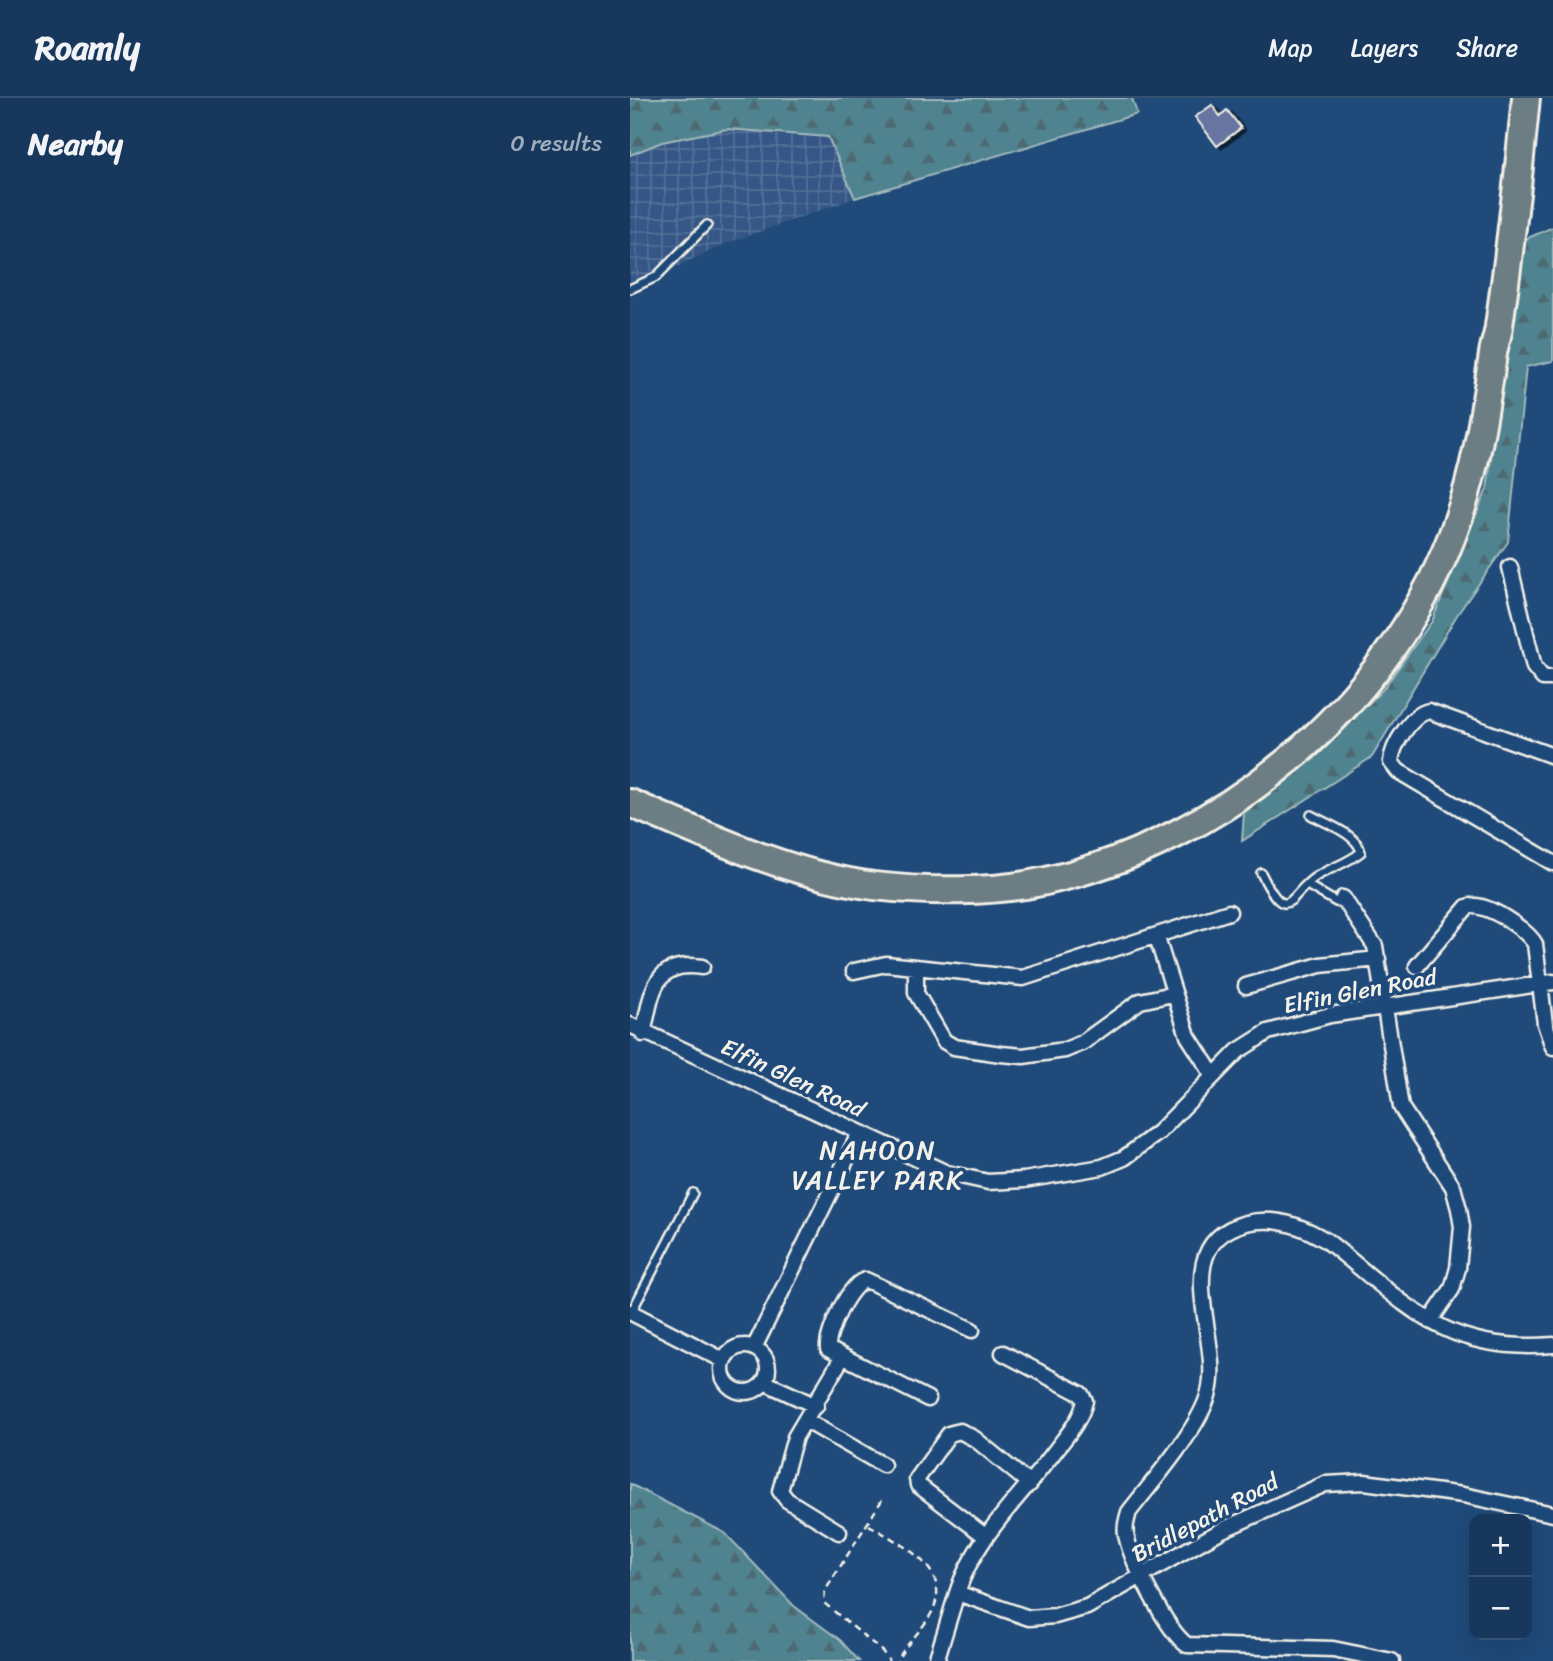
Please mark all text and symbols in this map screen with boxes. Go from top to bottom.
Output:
text: Roamly [35,19,140,77]
text: Map [1268,27,1313,69]
text: Layers [1351,27,1418,69]
text: Share [1456,27,1518,69]
text: Nearby [28,117,123,171]
text: 0 results [510,123,602,164]
street label: Elfin Glen Road [1280,956,1442,1026]
street label: Elfin Glen Road [714,1027,874,1130]
district label: NAHOON VALLEY PARK [792,1127,964,1203]
street label: Bridlepath Road [1124,1461,1288,1574]
map controls [1469,1514,1532,1640]
button: + [1469,1514,1532,1577]
button: − [1469,1577,1532,1640]

